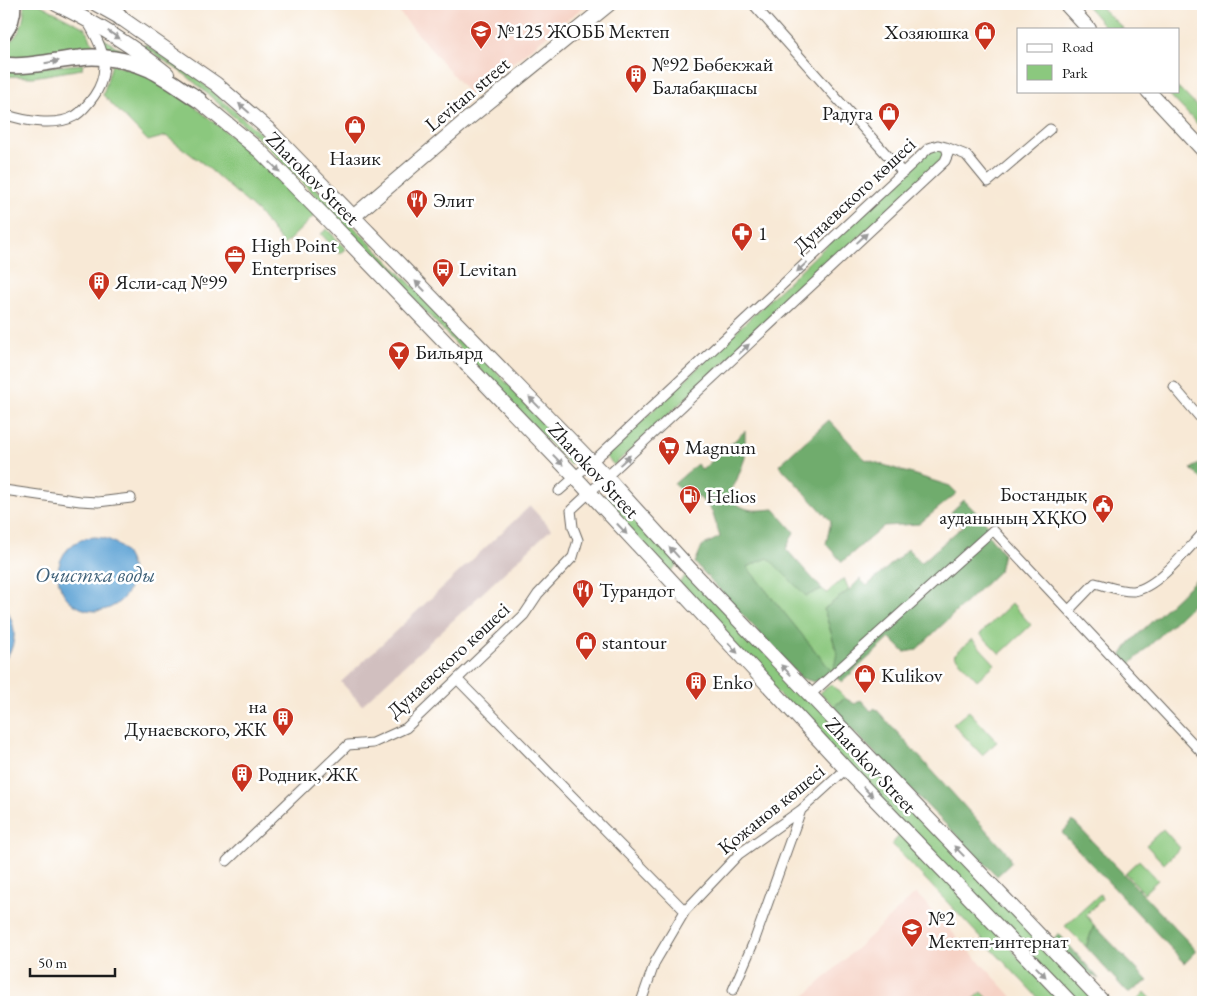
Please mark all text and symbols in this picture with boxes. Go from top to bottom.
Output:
place label: №125 ЖОББ Мектеп [497,18,670,44]
school or university icon: №125 ЖОББ Мектеп [469,19,493,50]
place label: Хозяюшка [884,19,969,45]
shop icon: Хозяюшка [973,20,997,51]
legend [1017,28,1180,92]
one-way arrow [107,31,121,40]
text: Road [1062,37,1094,56]
street label: Levitan street [419,50,515,137]
place label: №92 Бөбекжай Балабақшасы [652,51,774,100]
one-way arrow [44,57,60,65]
building icon: №92 Бөбекжай Балабақшасы [624,63,648,94]
text: Park [1062,63,1089,82]
place label: Радуга [822,100,873,126]
shop icon: Радуга [877,101,901,132]
one-way arrow [238,103,251,114]
shop icon: Назик [343,114,367,145]
street label: Zharokov Street [261,126,366,231]
street label: Дунаевского көшесі [787,131,921,259]
place label: Назик [329,145,381,171]
one-way arrow [269,160,281,172]
place label: Элит [433,187,474,213]
restaurant icon: Элит [405,188,429,219]
place label: 1 [758,220,768,246]
pharmacy icon: 1 [730,221,754,252]
place label: High Point Enterprises [251,232,337,281]
one-way arrow [856,233,869,244]
office icon: High Point Enterprises [223,244,247,275]
place label: Levitan [459,256,517,282]
bus stop icon: Levitan [431,257,455,288]
one-way arrow [797,261,809,273]
place label: Ясли-сад №99 [114,269,228,295]
building icon: Ясли-сад №99 [87,270,111,301]
one-way arrow [414,280,426,292]
place label: Бильярд [415,339,483,365]
bar icon: Бильярд [387,340,411,371]
one-way arrow [737,343,749,355]
one-way arrow [528,397,540,409]
street label: Zharokov Street [543,416,646,524]
place label: Magnum [685,434,756,460]
supermarket icon: Magnum [657,435,681,466]
one-way arrow [552,454,564,466]
one-way arrow [618,454,630,466]
place label: Бостандық ауданының ХҚКО [939,481,1087,530]
place label: Helios [706,483,756,509]
fuel station icon: Helios [678,484,702,515]
public building icon: Бостандық ауданының ХҚКО [1091,493,1115,524]
one-way arrow [616,523,628,535]
one-way arrow [668,547,680,559]
water label: Очистка воды [35,561,155,588]
place label: Турандот [599,577,675,603]
restaurant icon: Турандот [571,578,595,609]
street label: Дунаевского көшесі [381,596,515,724]
place label: stantour [602,629,667,655]
shop icon: stantour [574,630,598,661]
one-way arrow [727,641,739,653]
place label: Kulikov [881,662,943,688]
shop icon: Kulikov [853,663,877,694]
one-way arrow [780,664,792,676]
place label: Enko [712,669,753,695]
building icon: Enko [684,670,708,701]
place label: на Дунаевского, ЖК [125,693,268,742]
building icon: на Дунаевского, ЖК [271,706,295,737]
street label: Zharokov Street [820,711,923,819]
street label: Қожанов көшесі [712,758,830,860]
place label: Родник, ЖК [258,761,359,787]
building icon: Родник, ЖК [230,762,254,793]
one-way arrow [862,786,874,798]
one-way arrow [953,845,965,857]
place label: №2 Мектеп-интернат [928,905,1068,954]
school or university icon: №2 Мектеп-интернат [900,917,924,948]
scale bar [30,946,115,978]
text: 50 m [38,953,67,972]
one-way arrow [1035,966,1047,978]

